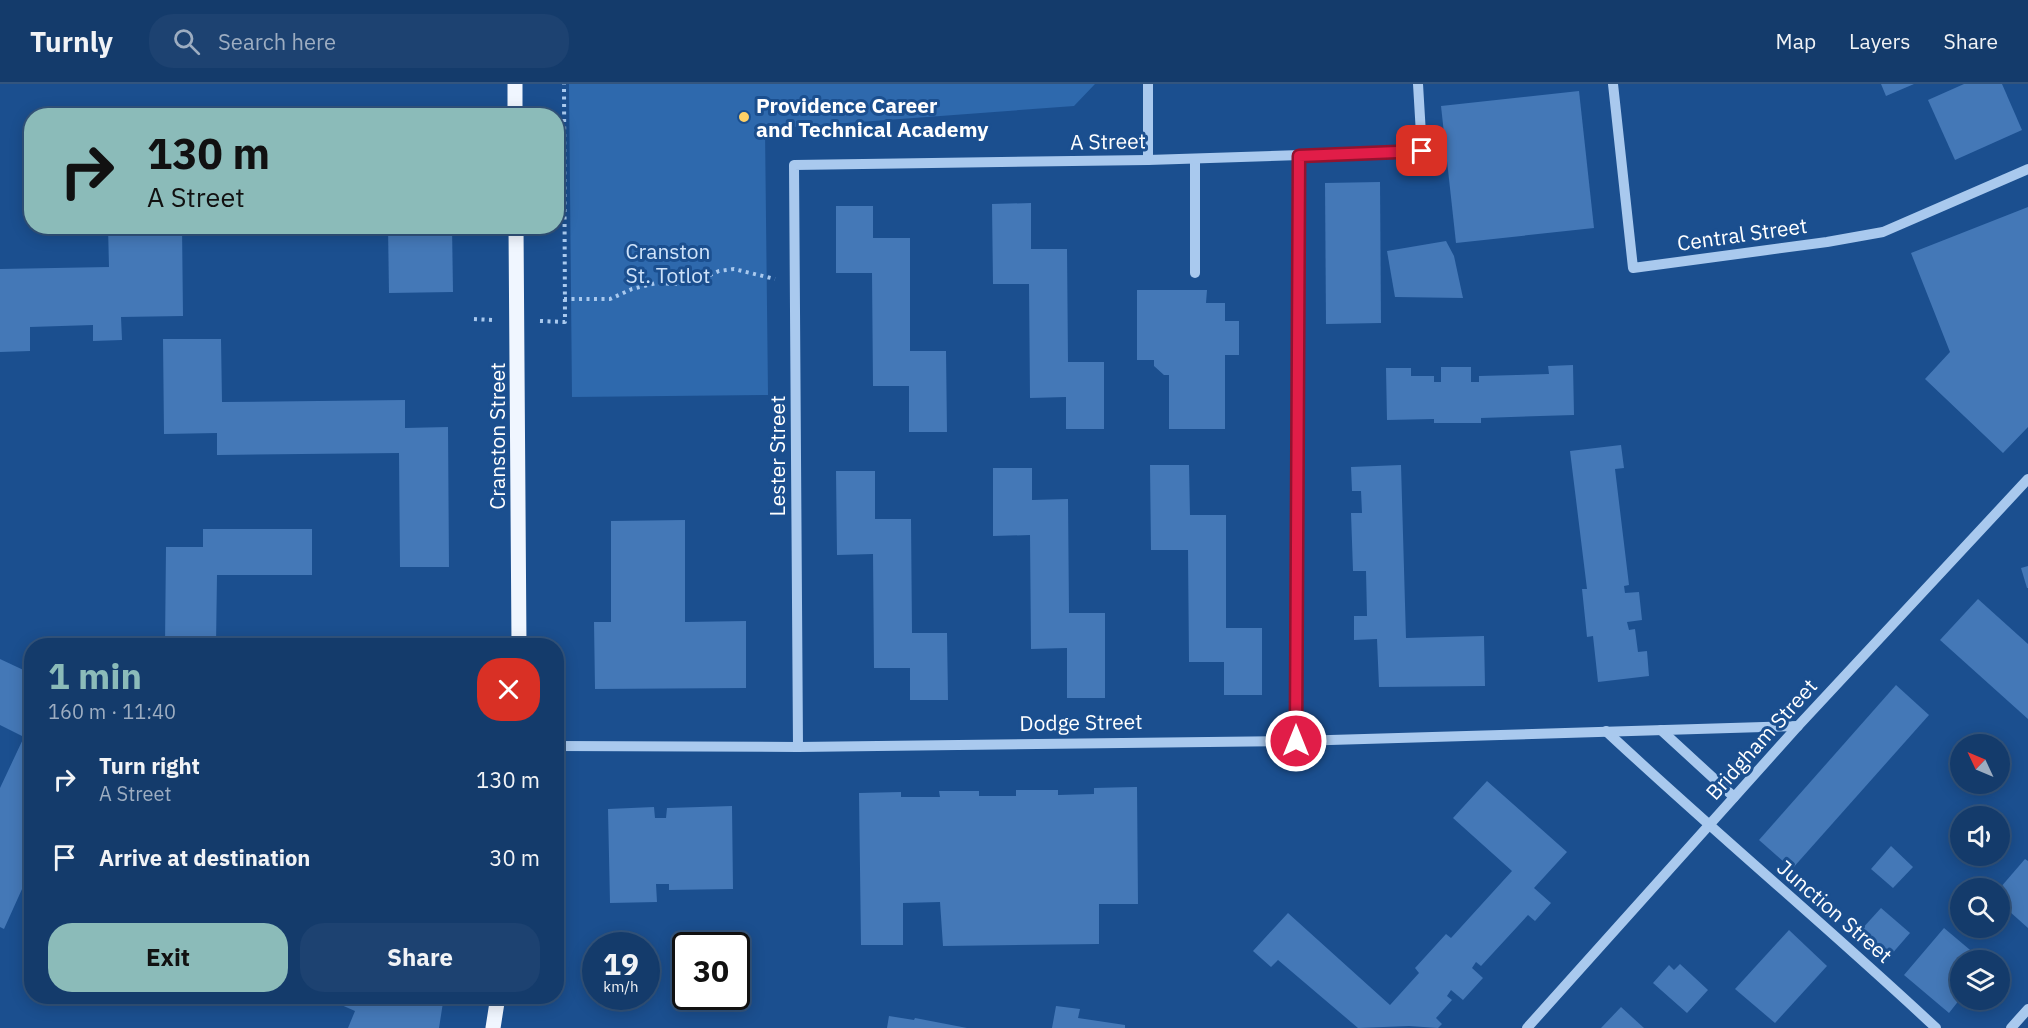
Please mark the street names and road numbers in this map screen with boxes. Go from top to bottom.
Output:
street label: A Street [1070,126,1146,156]
street label: Central Street [1675,211,1809,257]
street label: Cranston Street [483,362,511,510]
street label: Lester Street [763,395,791,517]
street label: Bridgham Street [1699,672,1823,806]
street label: Dodge Street [1019,707,1143,737]
street label: Junction Street [1771,853,1899,969]

